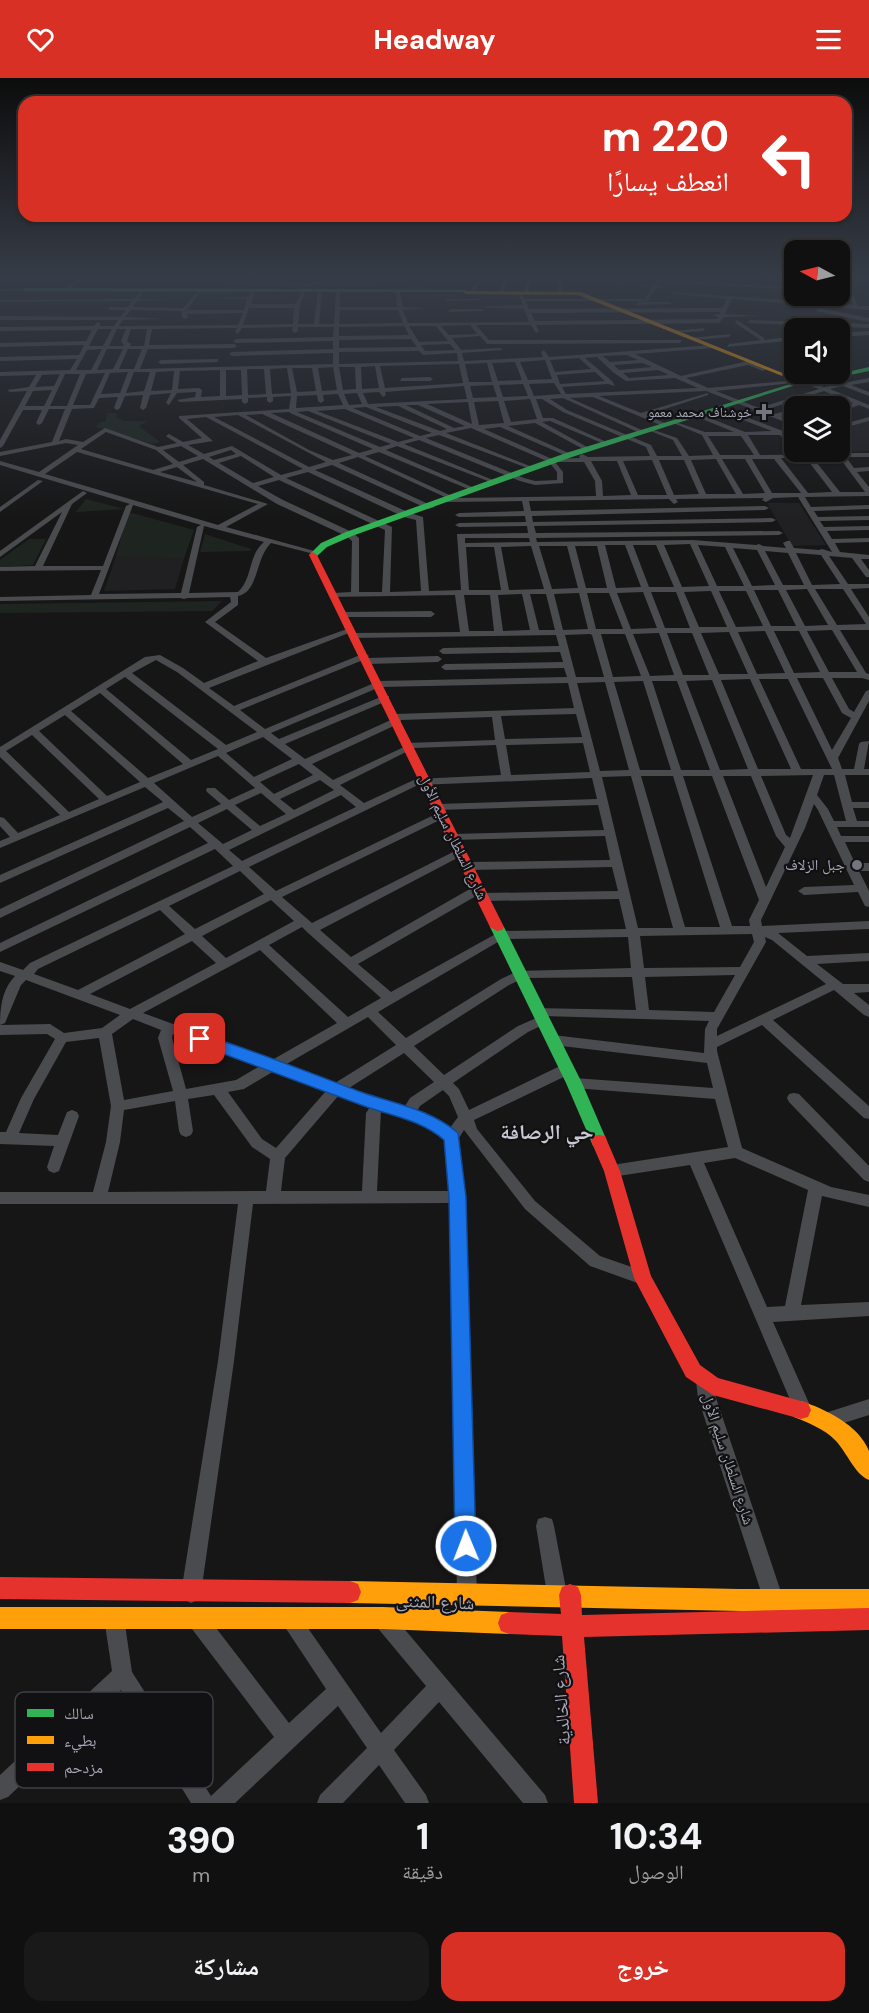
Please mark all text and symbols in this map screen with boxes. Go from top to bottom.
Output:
text: Headway [373,22,496,57]
icon: heart [24,23,57,56]
icon: menu [812,23,845,56]
text: 220 m [602,109,729,164]
icon: left [750,120,828,198]
text: انعطف يسارًا [607,164,729,199]
north arrow [784,240,850,306]
map controls [784,240,850,462]
button: sound [784,318,850,384]
button: layers [784,396,850,462]
place label: خوشناف محمد معمو [648,403,752,421]
marker: خوشناف محمد معمو [757,405,771,419]
street label: شارع السلطان سليم الأول [414,771,492,903]
place label: جبل الزلاف [785,855,845,875]
marker: جبل الزلاف [850,858,864,872]
pin [174,1013,225,1064]
icon: arrive [183,1022,216,1055]
district label: حي الرصافة [500,1118,594,1148]
street label: شارع السلطان سليم الأول [697,1391,759,1527]
position arrow [434,1514,498,1578]
street label: شارع المثنى [395,1589,475,1615]
street label: شارع الخالدية [546,1654,576,1746]
legend [15,1692,213,1788]
text: سالك [64,1703,94,1724]
text: بطيء [64,1730,96,1753]
text: مزدحم [64,1757,103,1778]
text: 1 [416,1813,429,1860]
text: 10:34 [610,1813,702,1860]
text: 390 [167,1817,236,1864]
text: دقيقة [402,1859,443,1885]
text: الوصول [628,1859,684,1885]
text: m [192,1862,210,1888]
button: مشاركة [24,1932,429,2001]
button: خروج [441,1932,845,2001]

